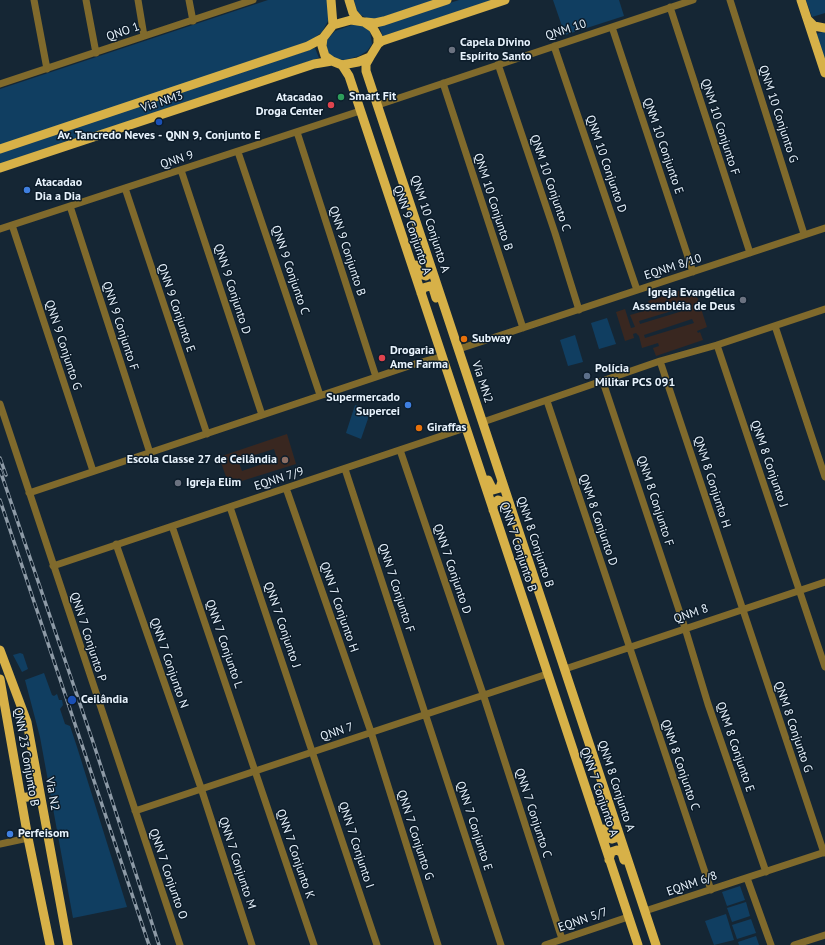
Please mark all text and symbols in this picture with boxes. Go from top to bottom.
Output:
street label: QNM 10 [544,17,588,43]
street label: QNO 1 [104,20,142,44]
place label: Capela Divino Espírito Santo [460,36,532,64]
marker: Capela Divino Espírito Santo [447,45,457,55]
street label: QNM 10 Conjunto G [755,63,801,165]
street label: QNM 10 Conjunto F [698,77,742,177]
street label: Via NM3 [139,88,185,116]
place label: Smart Fit [349,90,396,104]
place label: Atacadao Droga Center [256,91,323,119]
marker: Smart Fit [336,92,346,102]
street label: QNM 10 Conjunto E [640,96,686,196]
marker: Atacadao Droga Center [326,100,336,110]
street label: QNM 10 Conjunto D [583,113,629,215]
marker: Av. Tancredo Neves - QNN 9, Conjunto E [154,117,164,127]
place label: Av. Tancredo Neves - QNN 9, Conjunto E [57,129,261,143]
street label: QNM 10 Conjunto C [527,133,573,233]
street label: QNN 9 [159,148,195,172]
street label: QNM 10 Conjunto B [470,152,516,252]
street label: QNM 10 Conjunto A [407,173,453,275]
place label: Atacadao Dia a Dia [35,176,82,204]
street label: QNN 9 Conjunto A [390,183,434,277]
marker: Atacadao Dia a Dia [22,185,32,195]
street label: QNN 9 Conjunto B [326,204,368,298]
street label: QNN 9 Conjunto C [268,224,312,316]
street label: QNN 9 Conjunto D [211,242,253,336]
street label: EQNM 8/10 [643,251,703,283]
street label: QNN 9 Conjunto E [154,262,198,354]
street label: QNN 9 Conjunto F [99,280,141,372]
place label: Igreja Evangélica Assembléia de Deus [633,286,735,314]
marker: Igreja Evangélica Assembléia de Deus [738,295,748,305]
street label: QNN 9 Conjunto G [42,298,84,392]
place label: Subway [472,332,511,346]
marker: Subway [459,334,469,344]
place label: Drogaria Ame Farma [390,344,448,372]
marker: Drogaria Ame Farma [377,353,387,363]
street label: Via MN2 [468,359,496,405]
place label: Polícia Militar PCS 091 [595,362,675,390]
marker: Polícia Militar PCS 091 [582,371,592,381]
place label: Supermercado Supercei [326,391,400,419]
marker: Supermercado Supercei [403,400,413,410]
street label: QNM 8 Conjunto J [747,418,791,510]
place label: Giraffas [427,421,466,435]
marker: Giraffas [414,423,424,433]
street label: QNM 8 Conjunto H [690,434,734,530]
place label: Escola Classe 27 de Ceilândia [127,453,277,467]
street label: QNM 8 Conjunto F [634,454,676,548]
marker: Escola Classe 27 de Ceilândia [280,455,290,465]
street label: EQNN 7/9 [252,464,306,494]
street label: QNM 8 Conjunto D [576,472,620,568]
place label: Igreja Elim [186,476,241,490]
marker: Igreja Elim [173,478,183,488]
street label: QNM 8 Conjunto B [513,495,557,589]
street label: QNN 7 Conjunto B [497,500,539,594]
street label: QNN 7 Conjunto D [430,522,474,616]
street label: QNN 7 Conjunto F [375,542,417,634]
street label: QNN 7 Conjunto H [317,560,361,654]
street label: QNN 7 Conjunto J [261,580,303,670]
street label: QNN 7 Conjunto P [67,590,109,684]
street label: QNN 7 Conjunto L [202,598,246,690]
street label: QNM 8 [672,601,710,627]
street label: QNN 7 Conjunto N [147,616,191,710]
street label: QNM 8 Conjunto G [771,680,815,774]
place label: Ceilândia [81,693,128,707]
marker: Ceilândia [66,694,78,706]
street label: QNM 8 Conjunto E [713,700,757,794]
street label: QNN 23 Conjunto B [10,706,42,808]
street label: QNM 8 Conjunto C [658,718,702,812]
street label: QNN 7 [319,720,355,744]
street label: QNM 8 Conjunto A [594,739,638,833]
street label: QNN 7 Conjunto A [577,745,621,839]
street label: QNN 7 Conjunto C [512,766,554,860]
street label: Via N2 [42,776,62,812]
street label: QNN 7 Conjunto E [453,780,495,872]
street label: QNN 7 Conjunto G [394,788,436,882]
street label: QNN 7 Conjunto I [335,800,377,890]
street label: QNN 7 Conjunto K [273,807,317,901]
street label: QNN 7 Conjunto M [215,815,259,911]
place label: Perfeisom [18,827,69,841]
street label: QNN 7 Conjunto O [146,827,190,921]
marker: Perfeisom [5,829,15,839]
street label: EQNM 6/8 [665,869,719,899]
street label: EQNN 5/7 [556,905,610,935]

